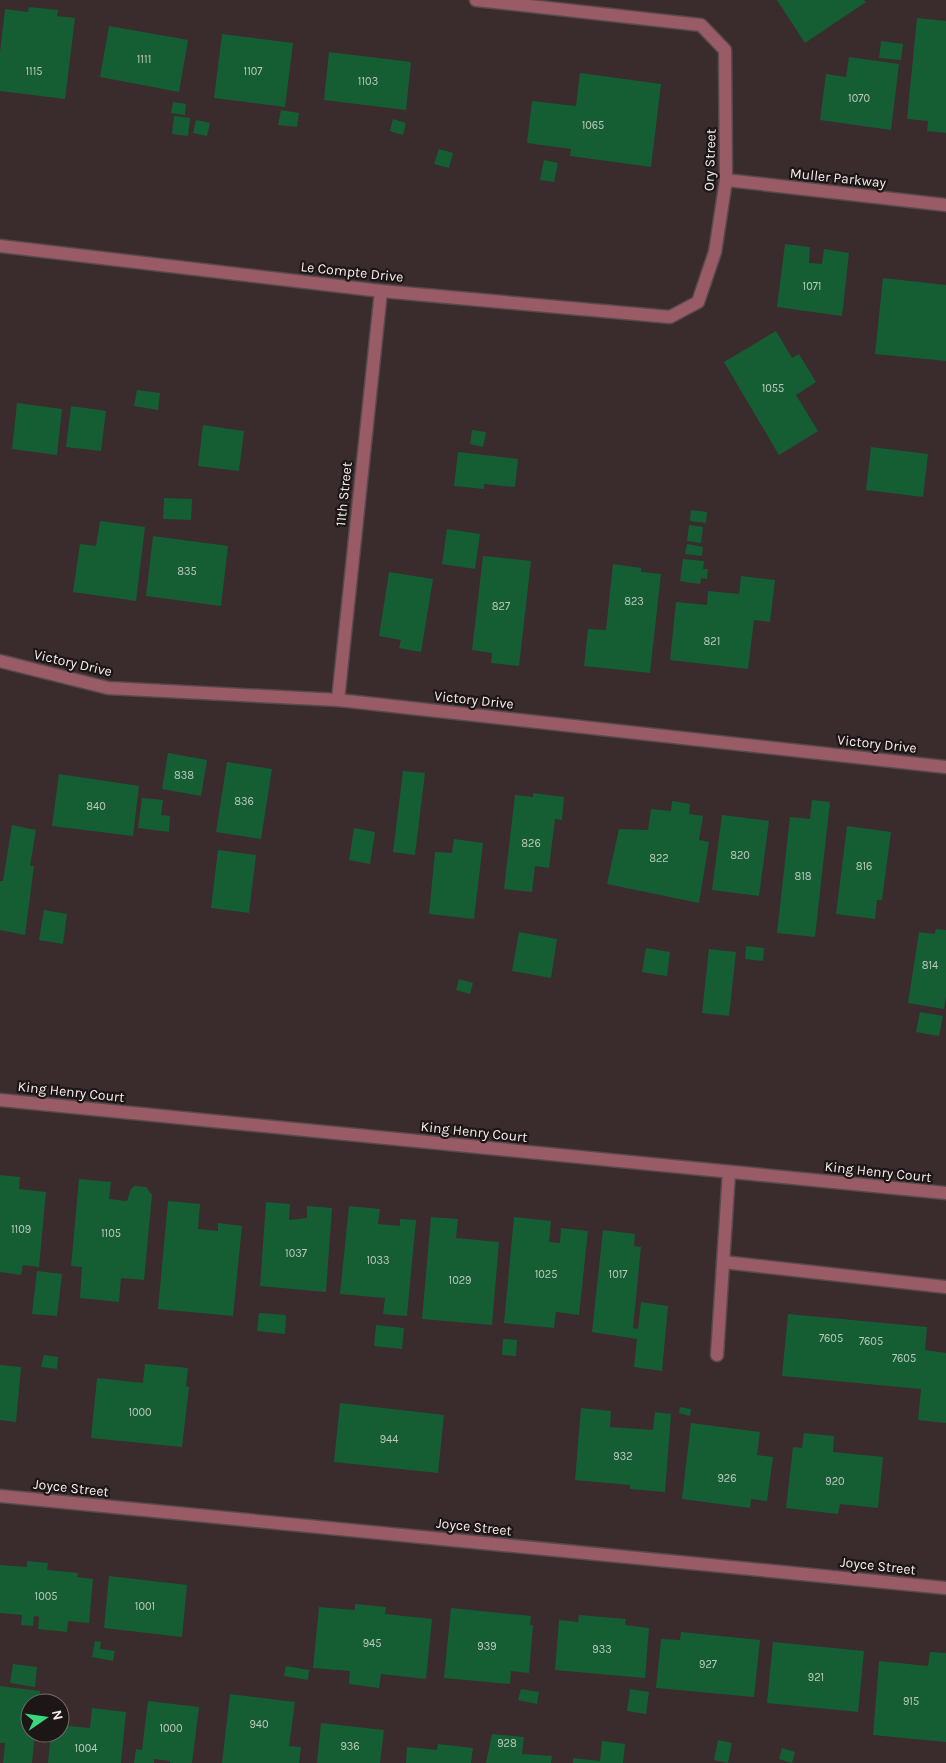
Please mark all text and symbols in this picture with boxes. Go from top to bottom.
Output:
house number: 1111 [137,53,151,66]
house number: 1115 [25,65,43,78]
house number: 1107 [244,65,262,78]
house number: 1103 [358,75,378,88]
house number: 1070 [848,92,870,105]
house number: 1065 [582,119,604,132]
street label: Ory Street [700,129,720,191]
street label: Muller Parkway [789,165,887,192]
street label: Le Compte Drive [300,258,404,286]
house number: 1071 [803,280,821,293]
house number: 1055 [762,382,784,395]
street label: 11th Street [332,461,356,527]
house number: 835 [177,565,197,578]
house number: 823 [624,595,644,608]
house number: 827 [492,600,510,613]
house number: 821 [704,635,720,648]
street label: Victory Drive [32,646,114,680]
street label: Victory Drive [433,687,515,713]
street label: Victory Drive [836,731,918,757]
house number: 838 [174,769,194,782]
house number: 836 [234,795,254,808]
house number: 840 [86,800,106,813]
house number: 826 [521,837,541,850]
house number: 820 [730,849,750,862]
house number: 822 [649,852,669,865]
house number: 816 [856,860,872,873]
house number: 818 [794,870,812,883]
house number: 814 [922,959,938,972]
street label: King Henry Court [17,1078,125,1106]
street label: King Henry Court [420,1118,528,1146]
street label: King Henry Court [824,1158,932,1186]
house number: 1109 [11,1223,31,1236]
house number: 1105 [101,1227,121,1240]
house number: 1037 [285,1247,307,1260]
house number: 1033 [366,1254,390,1267]
house number: 1025 [535,1268,557,1281]
house number: 1017 [609,1268,627,1281]
house number: 1029 [449,1274,471,1287]
house number: 7605 [819,1332,843,1345]
house number: 7605 [859,1335,883,1348]
house number: 7605 [892,1352,916,1365]
house number: 1000 [128,1406,152,1419]
house number: 944 [380,1433,398,1446]
house number: 932 [613,1450,633,1463]
house number: 926 [717,1472,737,1485]
house number: 920 [825,1475,845,1488]
street label: Joyce Street [32,1476,110,1500]
street label: Joyce Street [435,1515,513,1539]
street label: Joyce Street [839,1554,917,1578]
house number: 1005 [35,1590,57,1603]
house number: 1001 [135,1600,155,1613]
house number: 945 [363,1637,381,1650]
house number: 939 [477,1640,497,1653]
house number: 933 [592,1643,612,1656]
house number: 927 [699,1658,717,1671]
house number: 921 [808,1671,824,1684]
north arrow [20,1693,70,1743]
house number: 915 [903,1695,919,1708]
text: N [48,1708,67,1722]
house number: 940 [249,1718,269,1731]
house number: 1000 [159,1722,183,1735]
house number: 928 [497,1737,517,1750]
house number: 936 [340,1740,360,1753]
house number: 1004 [75,1742,97,1755]

